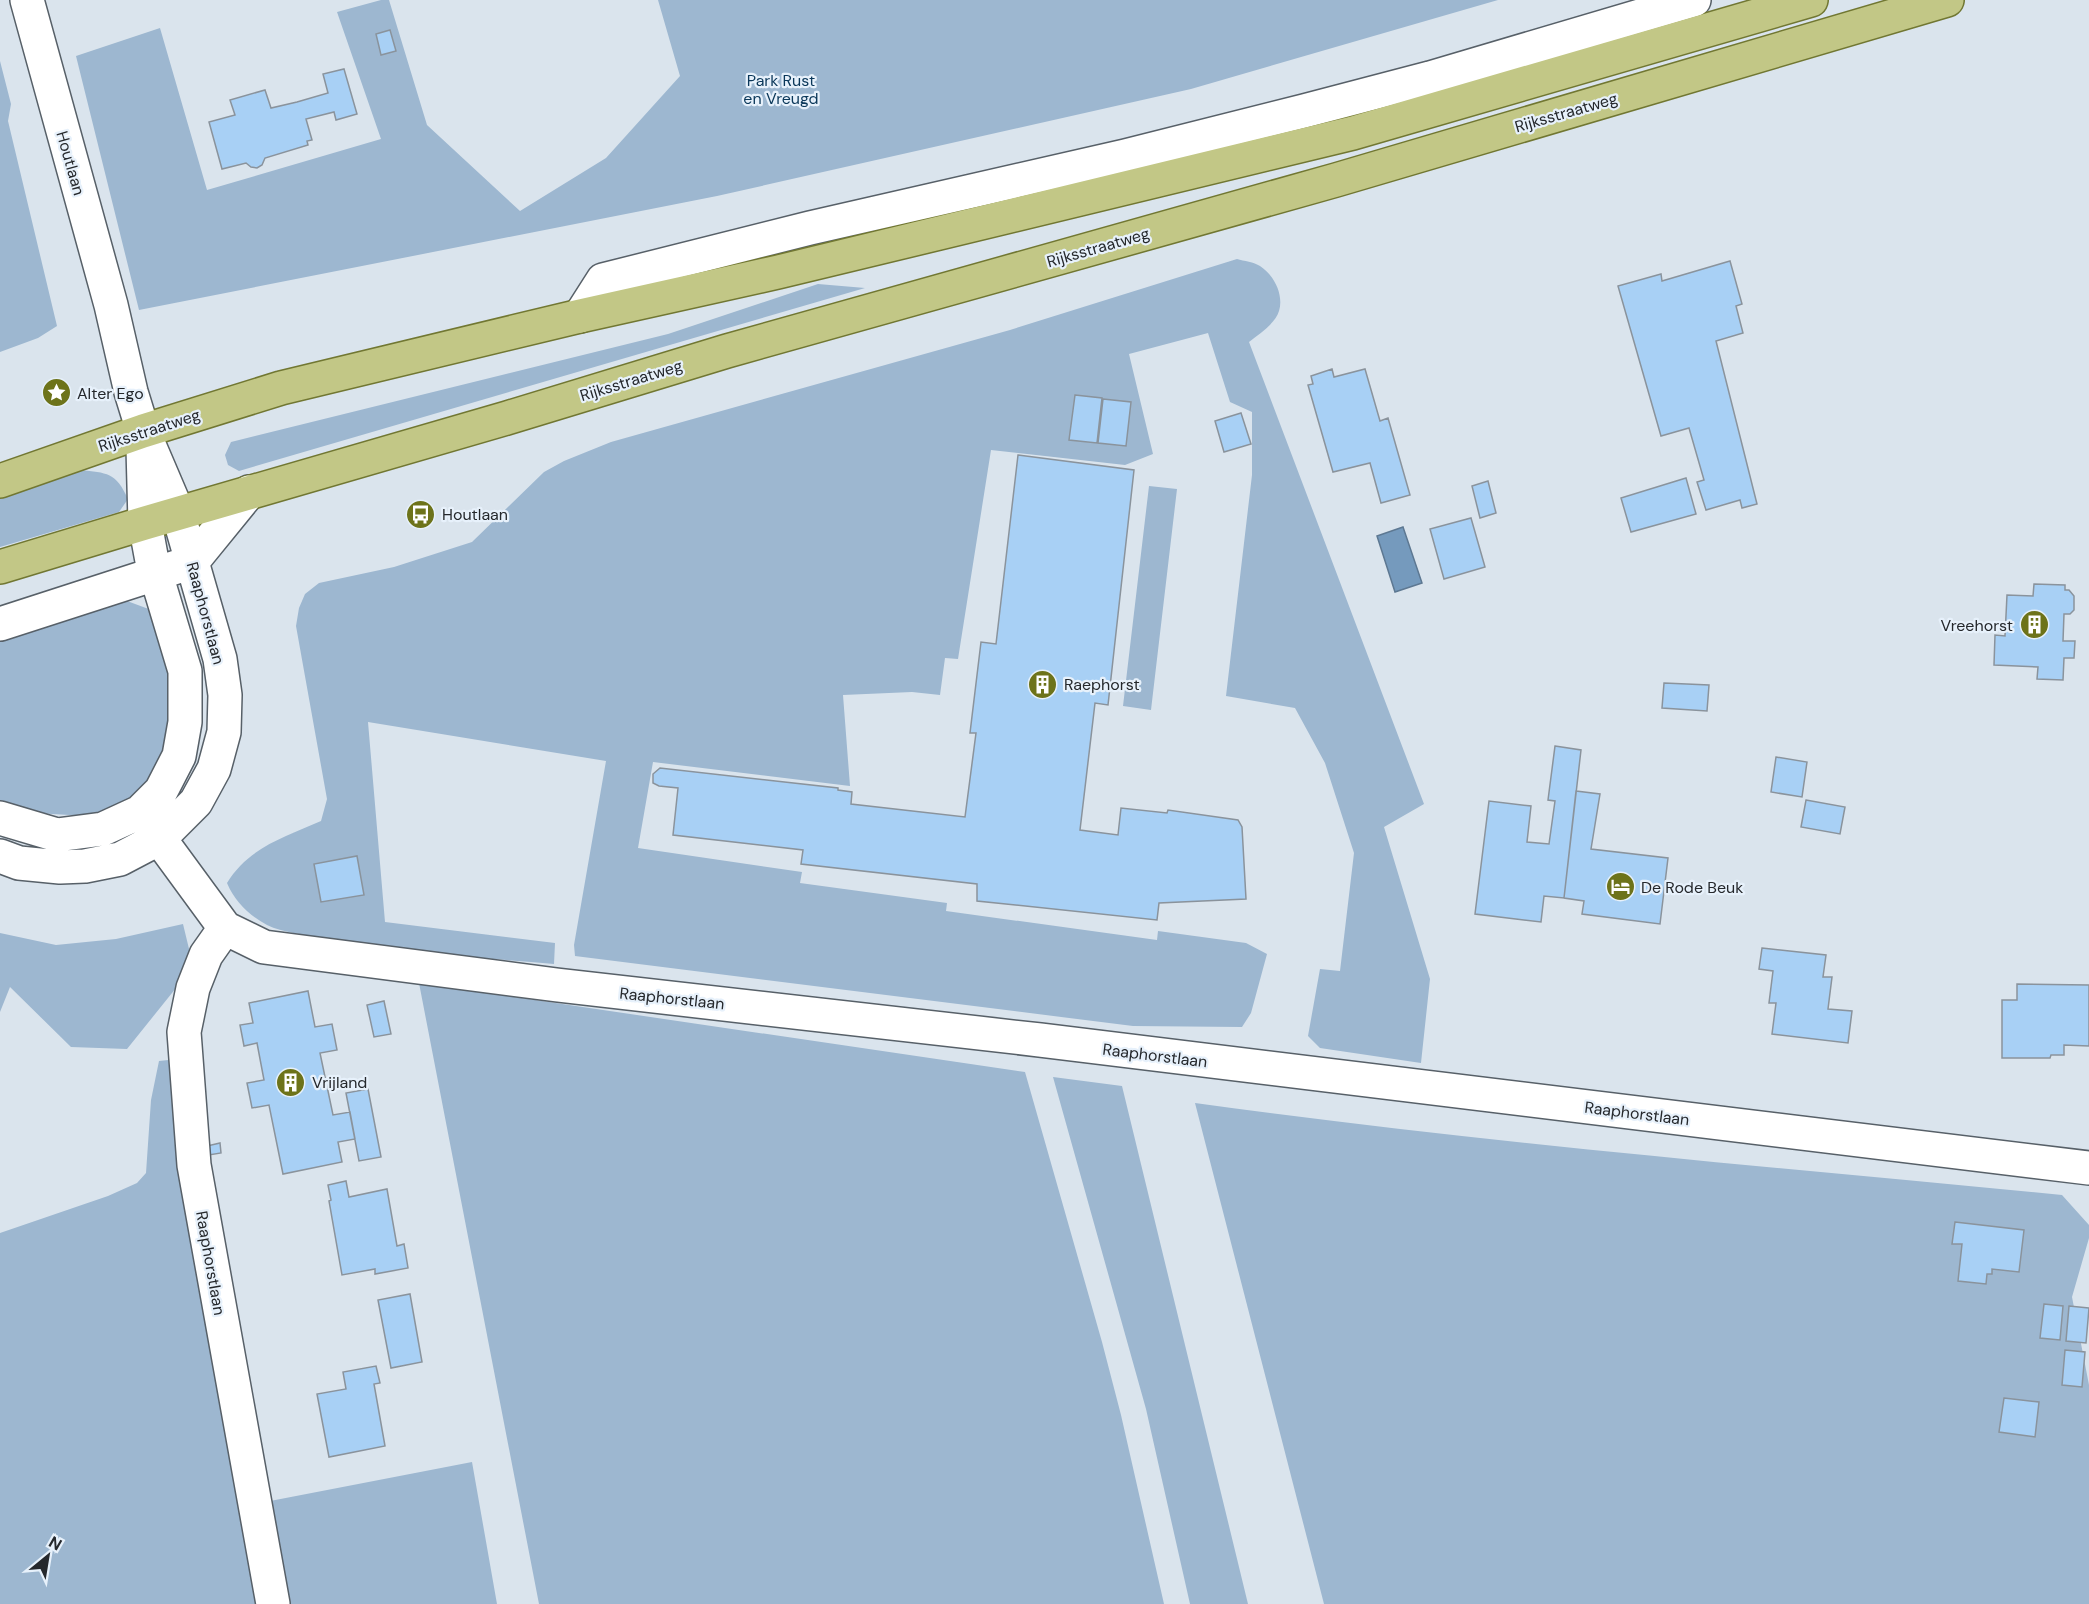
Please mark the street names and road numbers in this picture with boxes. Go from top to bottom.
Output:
street label: Rijksstraatweg [1512,88,1620,137]
street label: Houtlaan [51,129,90,198]
street label: Rijksstraatweg [1044,223,1152,272]
street label: Rijksstraatweg [577,355,685,406]
street label: Rijksstraatweg [95,404,203,457]
street label: Raaphorstlaan [182,559,229,667]
street label: Raaphorstlaan [618,983,725,1014]
street label: Raaphorstlaan [1101,1039,1209,1072]
street label: Raaphorstlaan [1583,1097,1691,1130]
street label: Raaphorstlaan [191,1209,230,1317]

